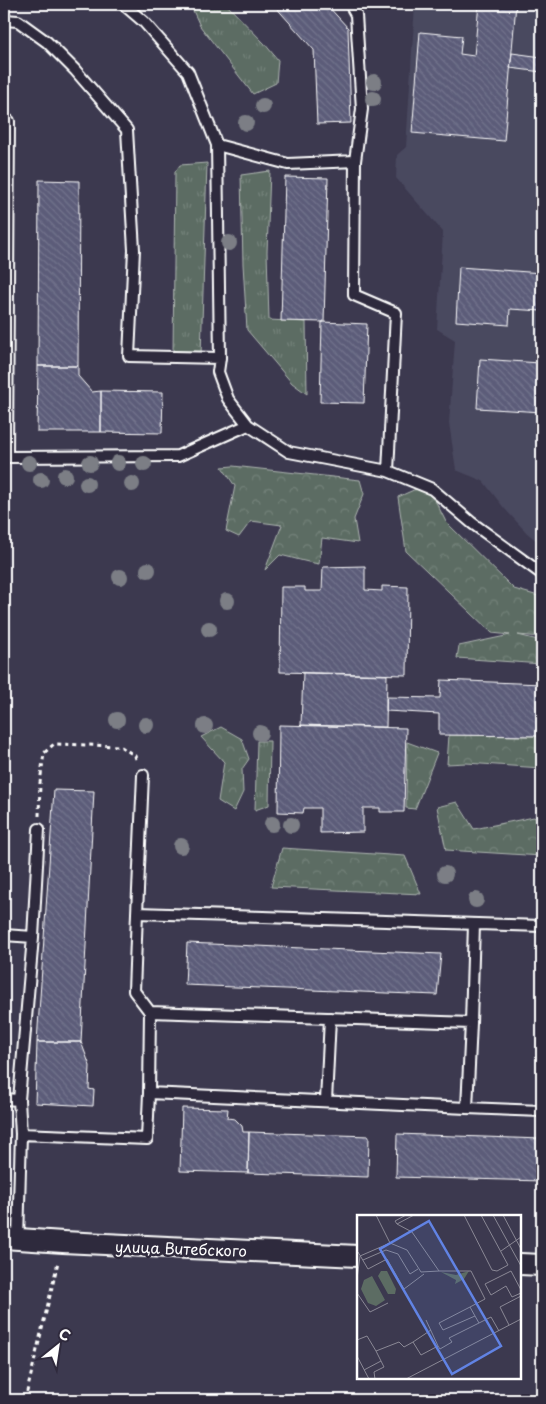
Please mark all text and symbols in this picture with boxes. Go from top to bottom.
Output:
inset map [357,1215,521,1379]
street label: улица Витебского [115,1234,247,1262]
north arrow [32,1322,82,1372]
text: С [55,1323,75,1346]

